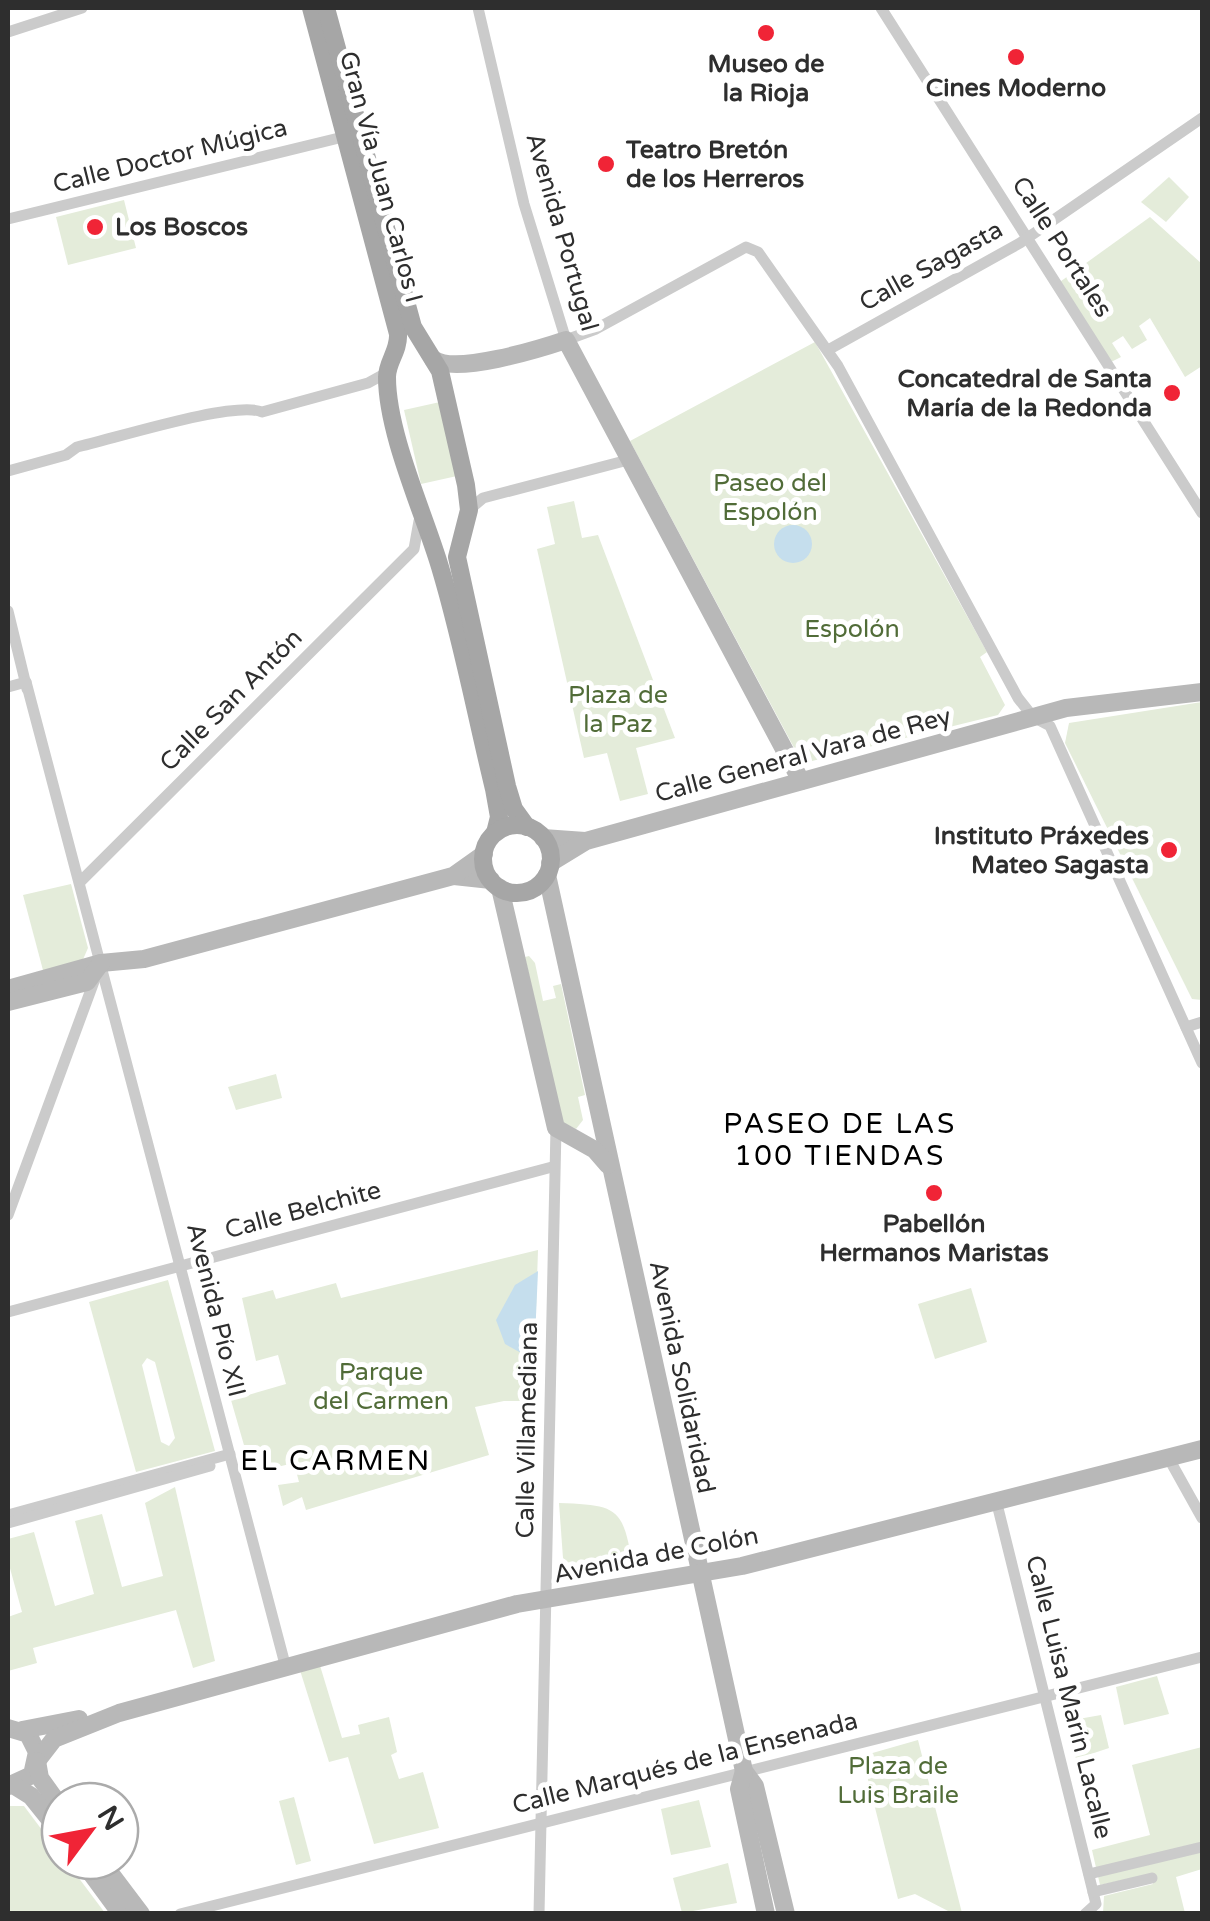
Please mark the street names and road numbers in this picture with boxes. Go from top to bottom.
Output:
street label: Gran Vía Juan Carlos I [333,48,429,306]
street label: Calle Doctor Múgica [50,112,290,200]
street label: Avenida Portugal [519,129,605,335]
street label: Calle Portales [1005,171,1119,323]
street label: Calle Sagasta [854,214,1008,318]
street label: Calle San Antón [154,623,308,777]
street label: Calle General Vara de Rey [652,701,954,809]
street label: Calle Belchite [222,1175,384,1245]
street label: Avenida Pío XII [180,1220,252,1400]
street label: Avenida Solidaridad [643,1258,721,1496]
street label: Calle Villamediana [510,1321,544,1539]
street label: Avenida de Colón [551,1520,761,1590]
street label: Calle Luisa Marín Lacalle [1019,1552,1119,1842]
street label: Calle Marqués de la Ensenada [509,1706,861,1820]

